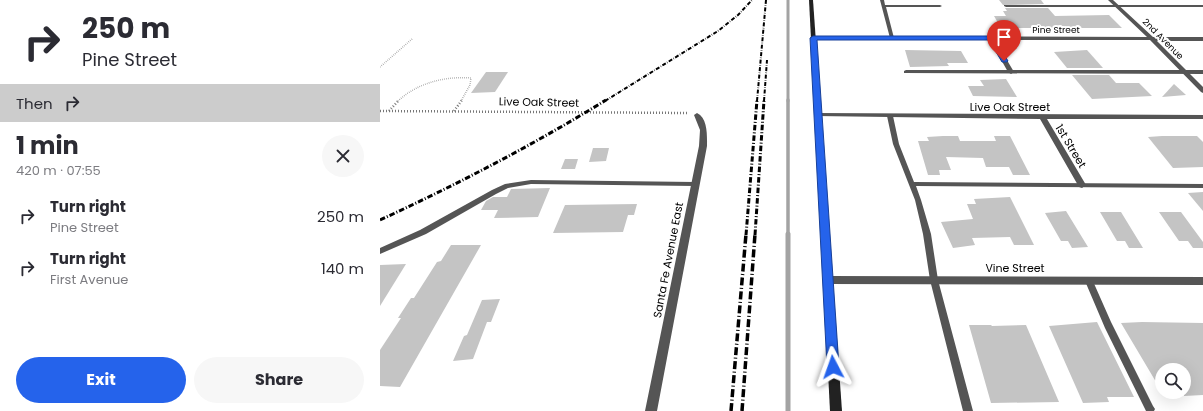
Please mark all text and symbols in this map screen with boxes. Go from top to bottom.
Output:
text: 250 m [82,9,170,48]
icon: right [16,16,68,68]
street label: 2nd Avenue [1140,16,1186,62]
pin [987,20,1021,61]
street label: Pine Street [1032,24,1080,36]
icon: arrive [993,26,1015,48]
text: Pine Street [82,47,177,72]
icon: right [61,92,83,114]
text: Then [16,93,53,114]
street label: Live Oak Street [499,93,579,111]
street label: Live Oak Street [970,99,1050,115]
street label: 1st Street [1052,121,1090,171]
text: 1 min [16,129,79,162]
button: close [322,135,364,177]
text: 420 m · 07:55 [16,161,101,180]
text: Turn right [50,196,126,217]
street label: Santa Fe Avenue East [649,201,687,319]
icon: right [16,205,38,227]
text: 250 m [317,206,364,227]
text: Pine Street [50,218,119,237]
text: Turn right [50,248,126,269]
icon: right [16,257,38,279]
text: 140 m [321,258,364,279]
street label: Vine Street [985,260,1045,276]
text: First Avenue [50,270,128,289]
position arrow [812,346,854,388]
button: Exit [16,357,186,403]
button: Share [194,357,364,403]
map controls [1155,363,1191,399]
button: search [1155,363,1191,399]

